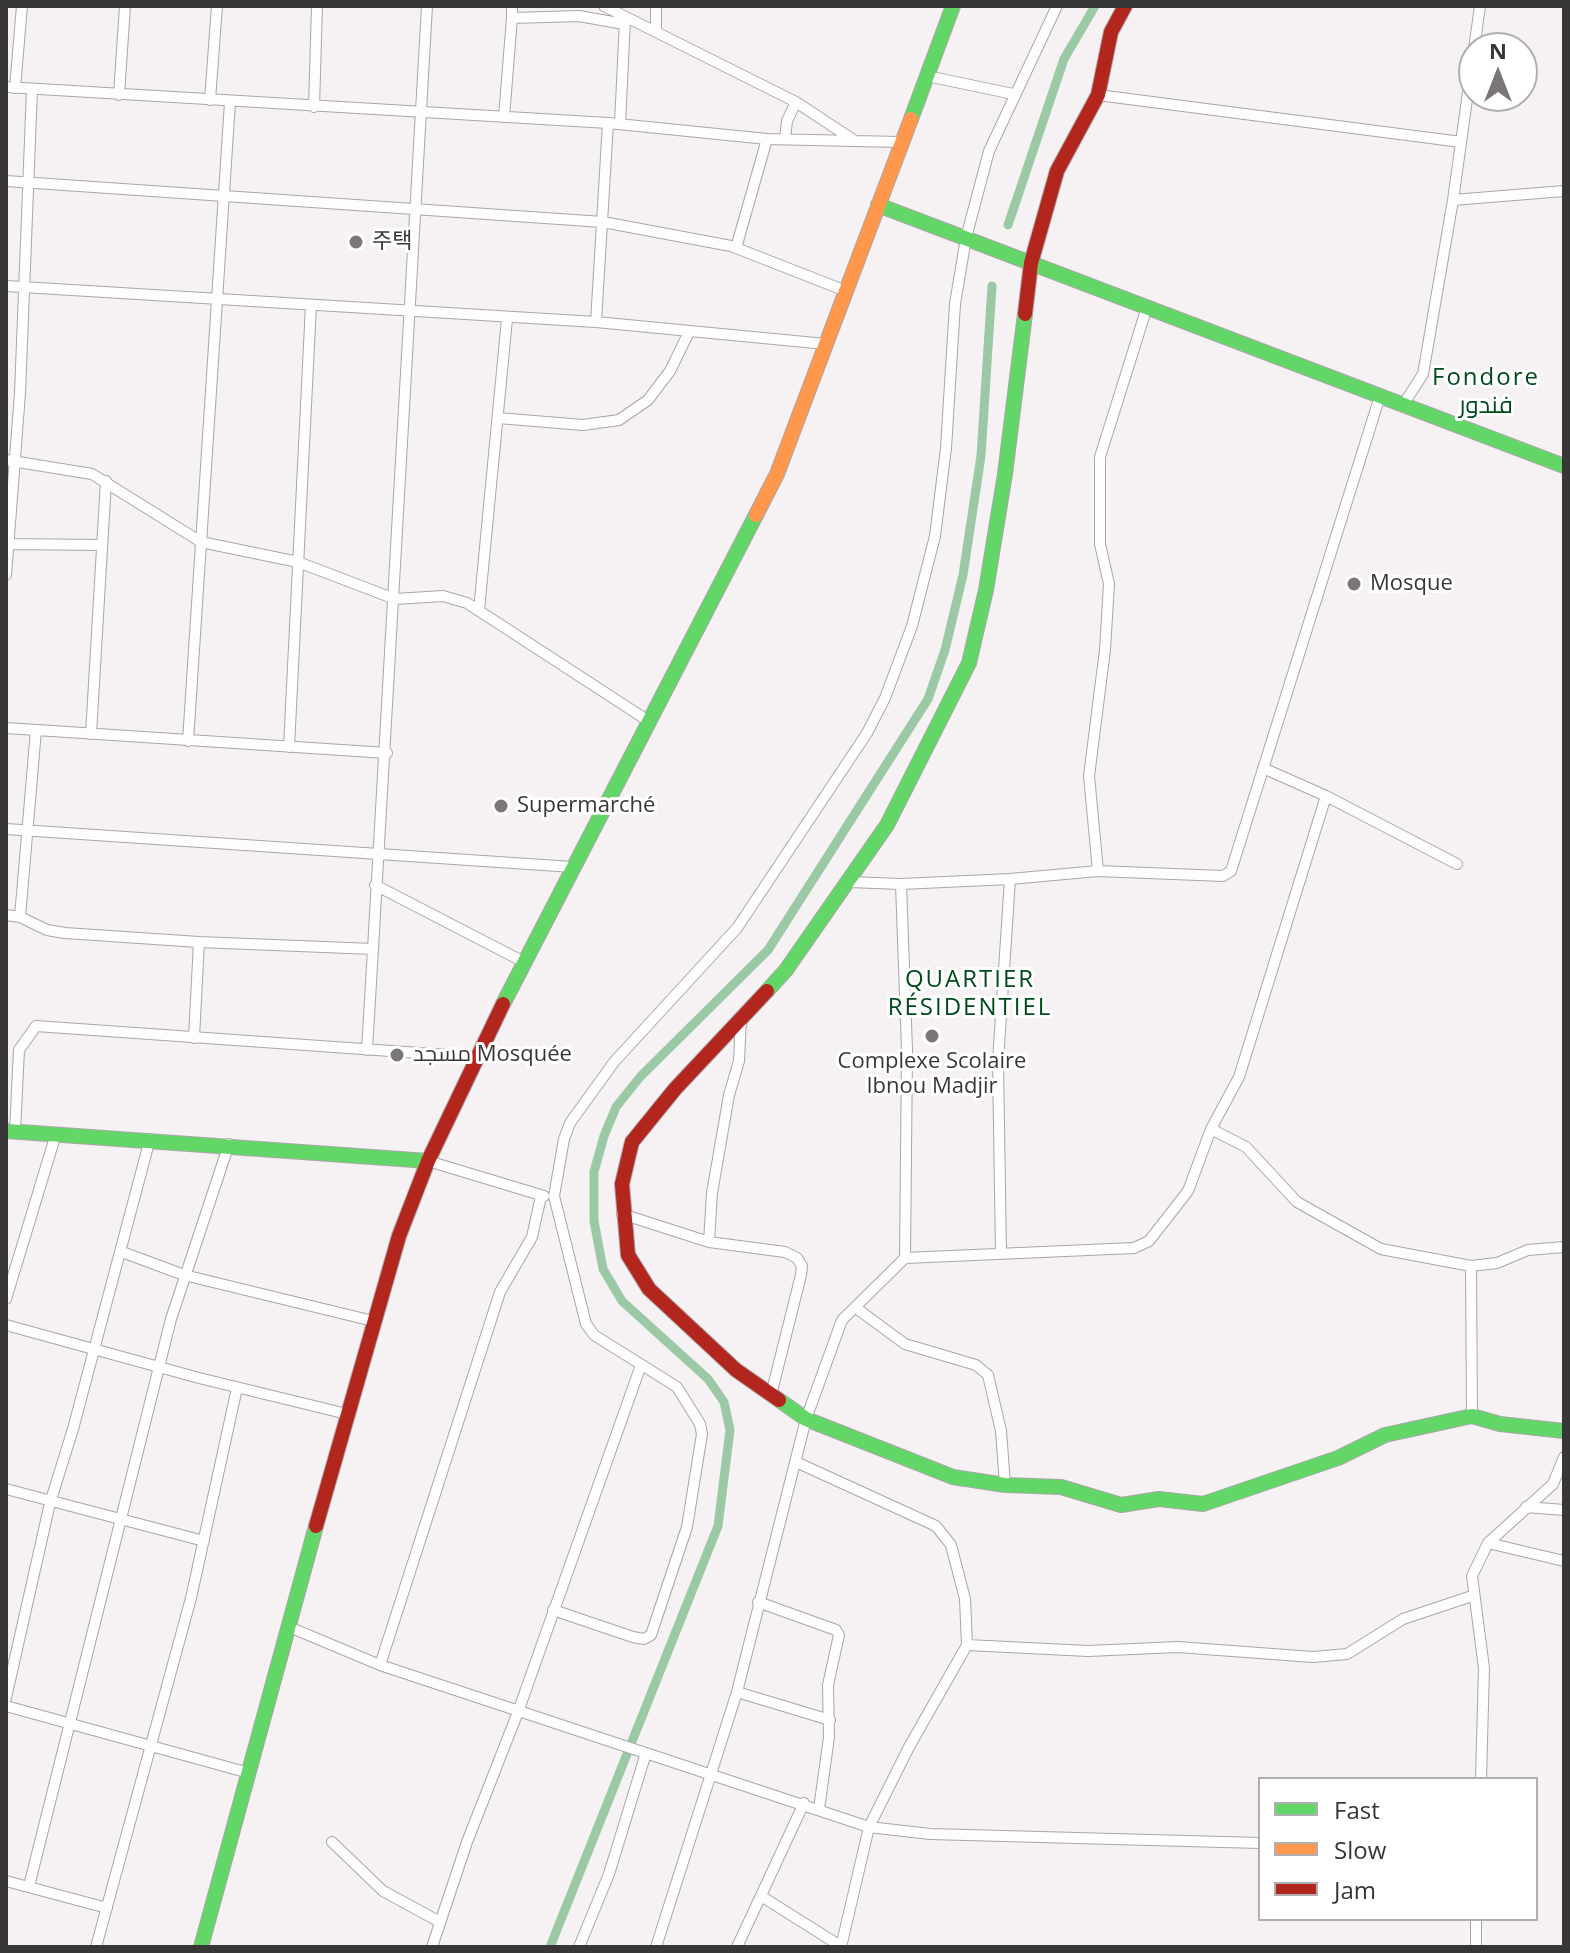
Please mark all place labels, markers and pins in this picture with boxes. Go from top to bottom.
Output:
place label: 주택 [372,229,412,255]
marker: 주택 [347,233,365,251]
place label: Mosque [1370,571,1453,597]
marker: Mosque [1345,575,1363,593]
place label: Supermarché [517,793,655,819]
marker: Supermarché [492,797,510,815]
marker: Complexe Scolaire Ibnou Madjir [923,1027,941,1045]
place label: مسجد Mosquée [413,1042,572,1068]
marker: مسجد Mosquée [388,1046,406,1064]
place label: Complexe Scolaire Ibnou Madjir [838,1049,1026,1100]

